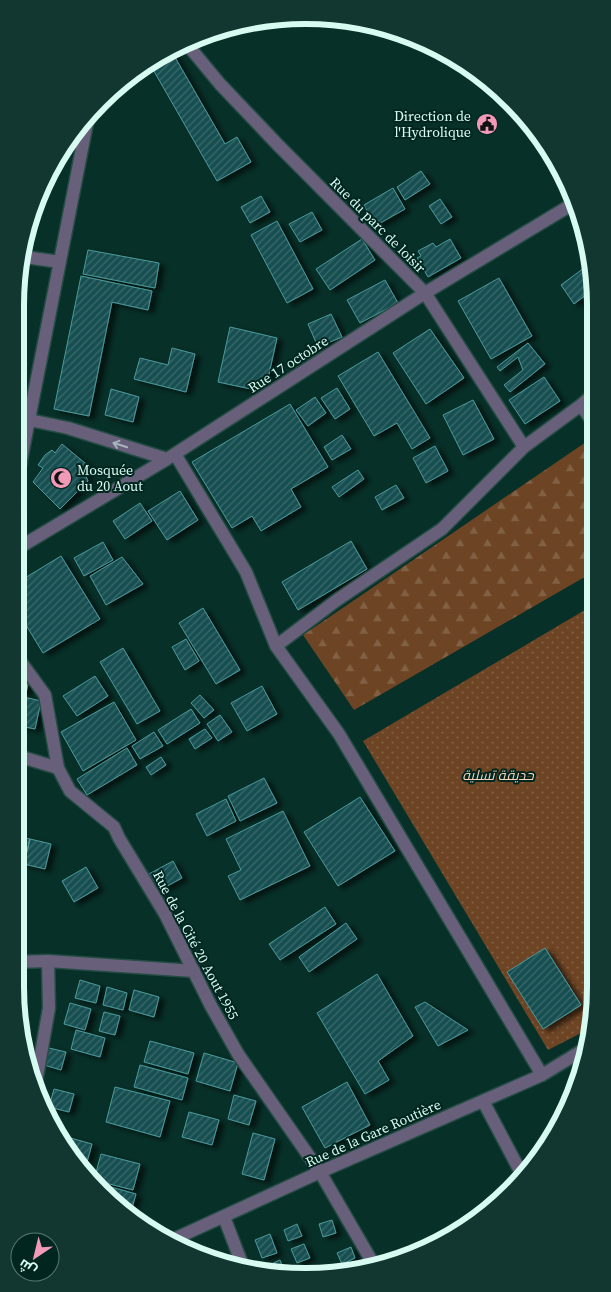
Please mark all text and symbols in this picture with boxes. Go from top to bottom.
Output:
place label: Direction de l'Hydrolique [394,106,471,142]
public building icon: Direction de l'Hydrolique [475,112,499,136]
street label: Rue du parc de loisir [326,173,430,277]
street label: Rue 17 octobre [244,330,332,398]
one-way arrow [112,439,128,449]
place label: Mosquée du 20 Aout [77,460,143,496]
mosque icon: Mosquée du 20 Aout [49,466,73,490]
park label: حديقة تسلية [462,765,535,785]
street label: Rue de la Cité 20 Aout 1955 [148,867,244,1023]
street label: Rue de la Gare Routière [302,1094,444,1172]
north arrow [10,1232,60,1282]
text: ش [14,1254,41,1281]

